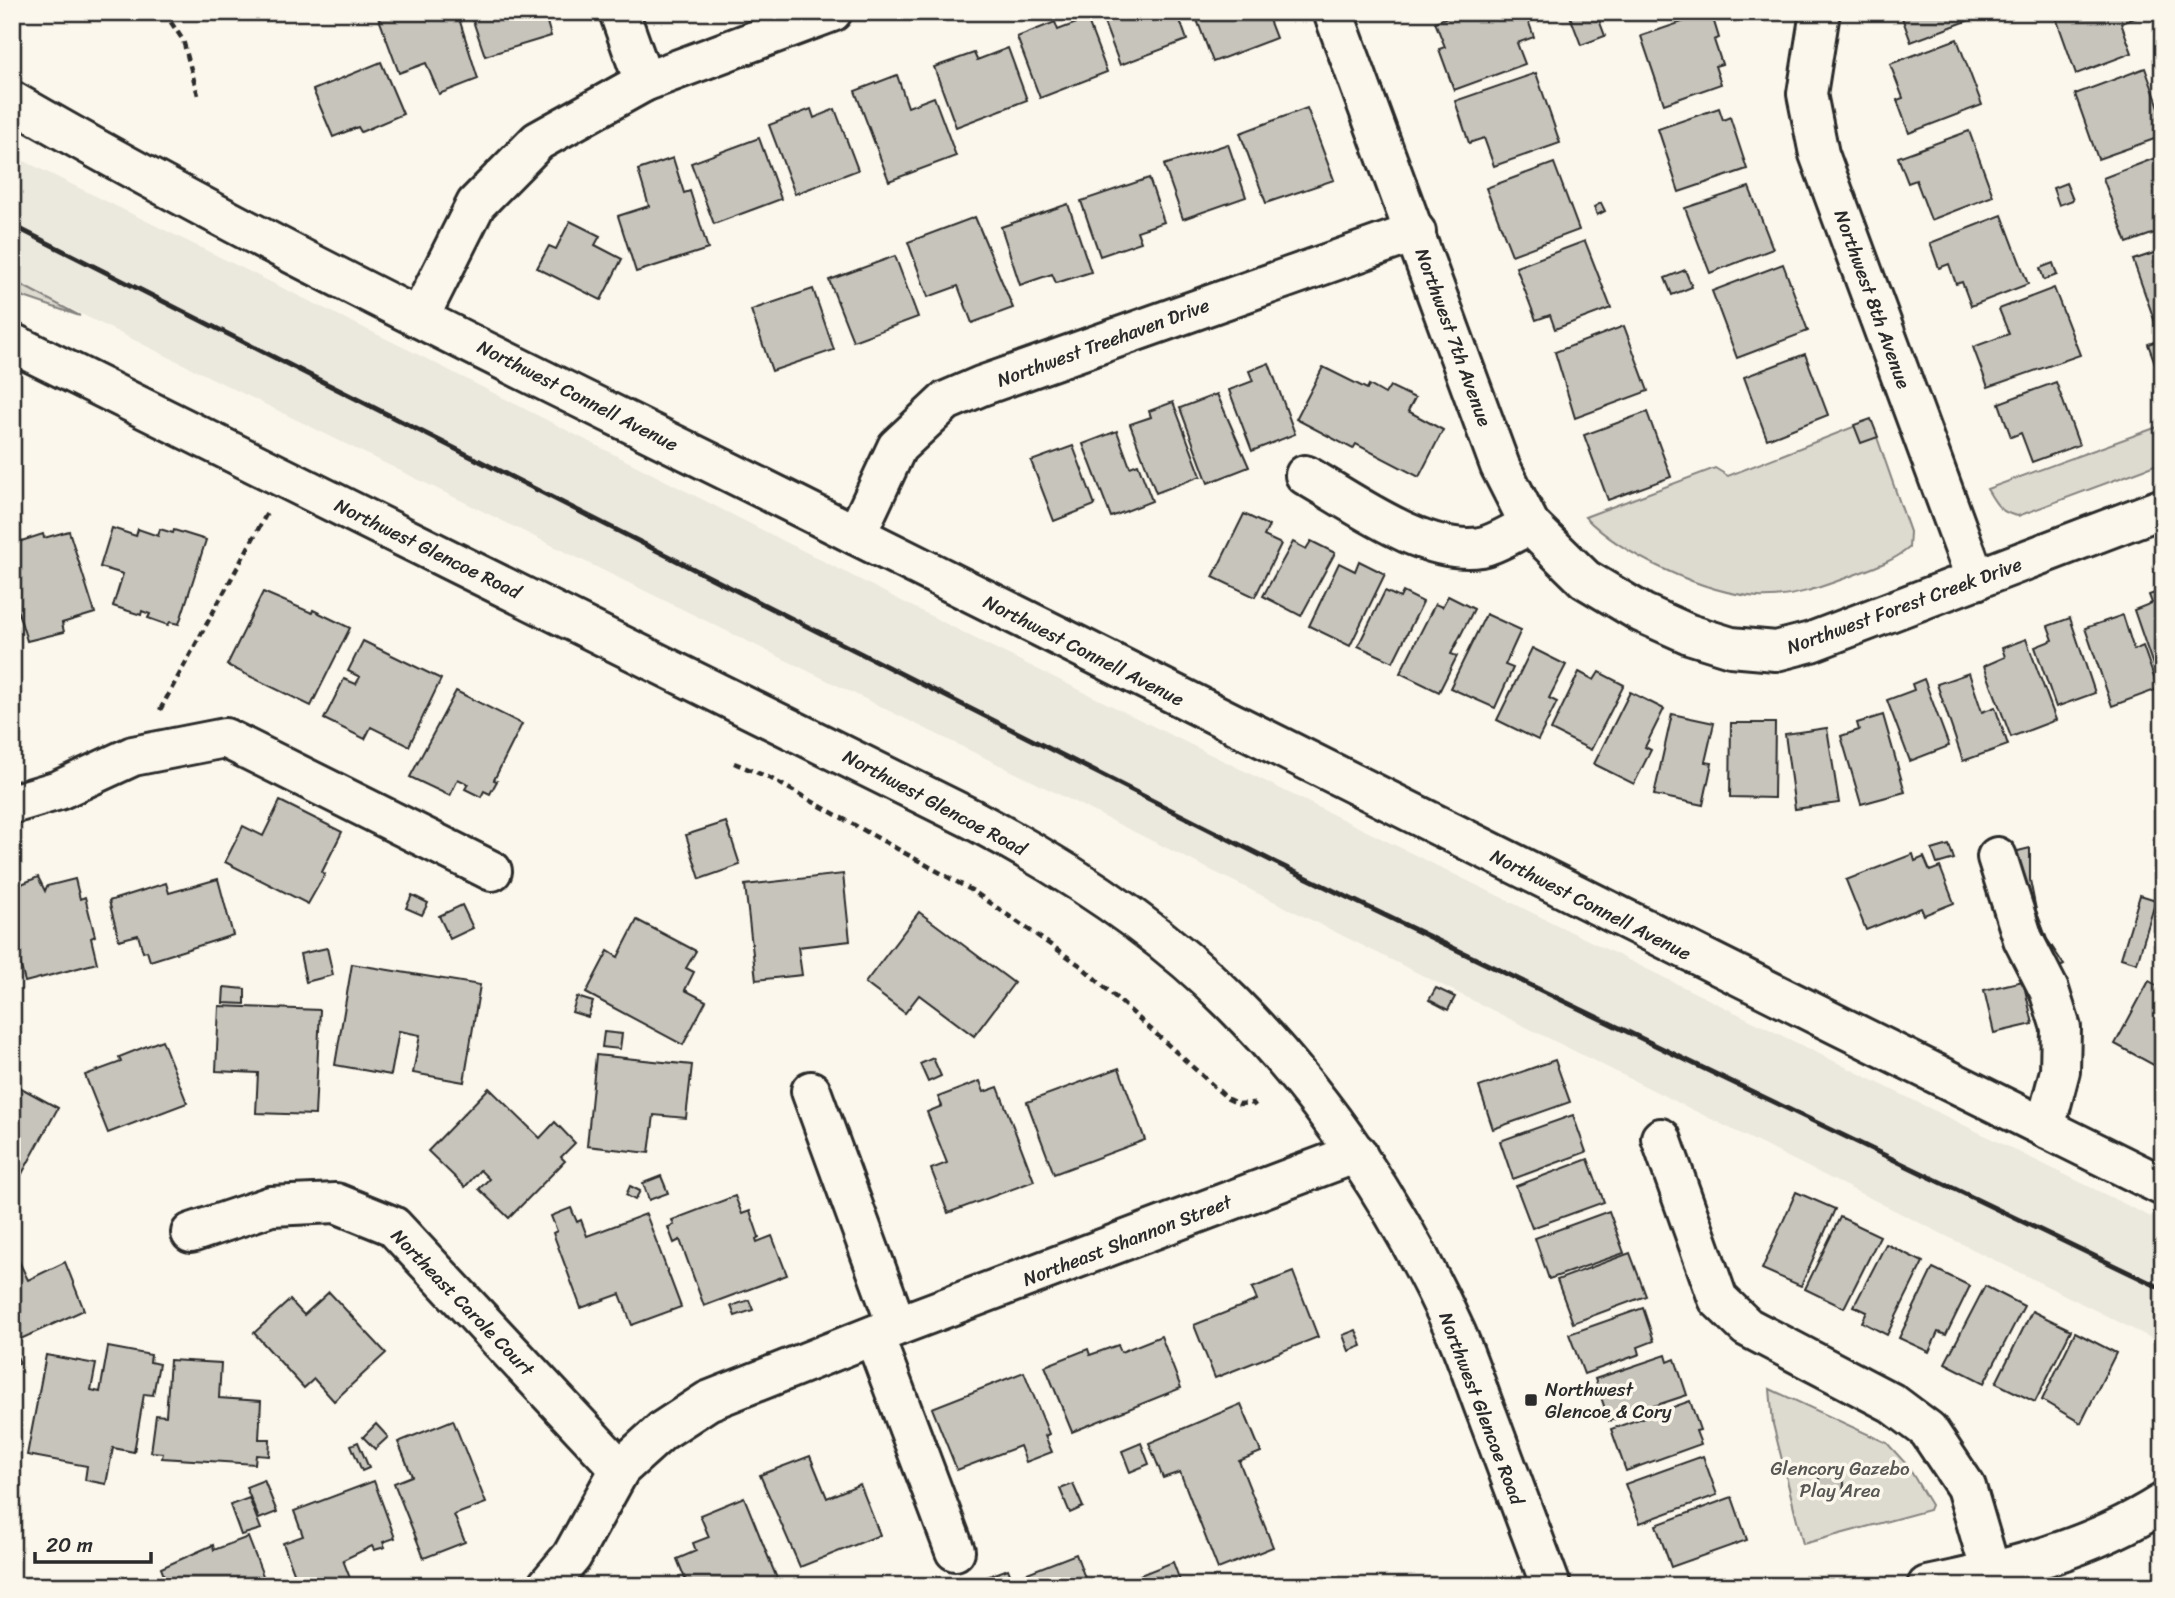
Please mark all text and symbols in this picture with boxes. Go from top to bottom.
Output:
street label: Northwest 8th Avenue [1825,205,1920,393]
street label: Northwest 7th Avenue [1406,243,1501,431]
street label: Northwest Treehaven Drive [992,289,1214,396]
street label: Northwest Connell Avenue [472,330,684,461]
street label: Northwest Glencoe Road [329,489,529,609]
street label: Northwest Forest Creek Drive [1782,547,2027,663]
street label: Northwest Connell Avenue [978,585,1190,716]
street label: Northwest Glencoe Road [837,740,1034,866]
street label: Northwest Connell Avenue [1485,839,1697,970]
street label: Northeast Shannon Street [1018,1185,1238,1296]
street label: Northeast Carole Court [383,1221,543,1385]
street label: Northwest Glencoe Road [1430,1307,1534,1511]
place label: Northwest Glencoe & Cory [1545,1373,1672,1428]
marker: Northwest Glencoe & Cory [1523,1392,1539,1408]
park label: Glencory Gazebo Play Area [1770,1452,1910,1507]
scale bar [35,1521,150,1565]
text: 20 m [46,1526,93,1564]

